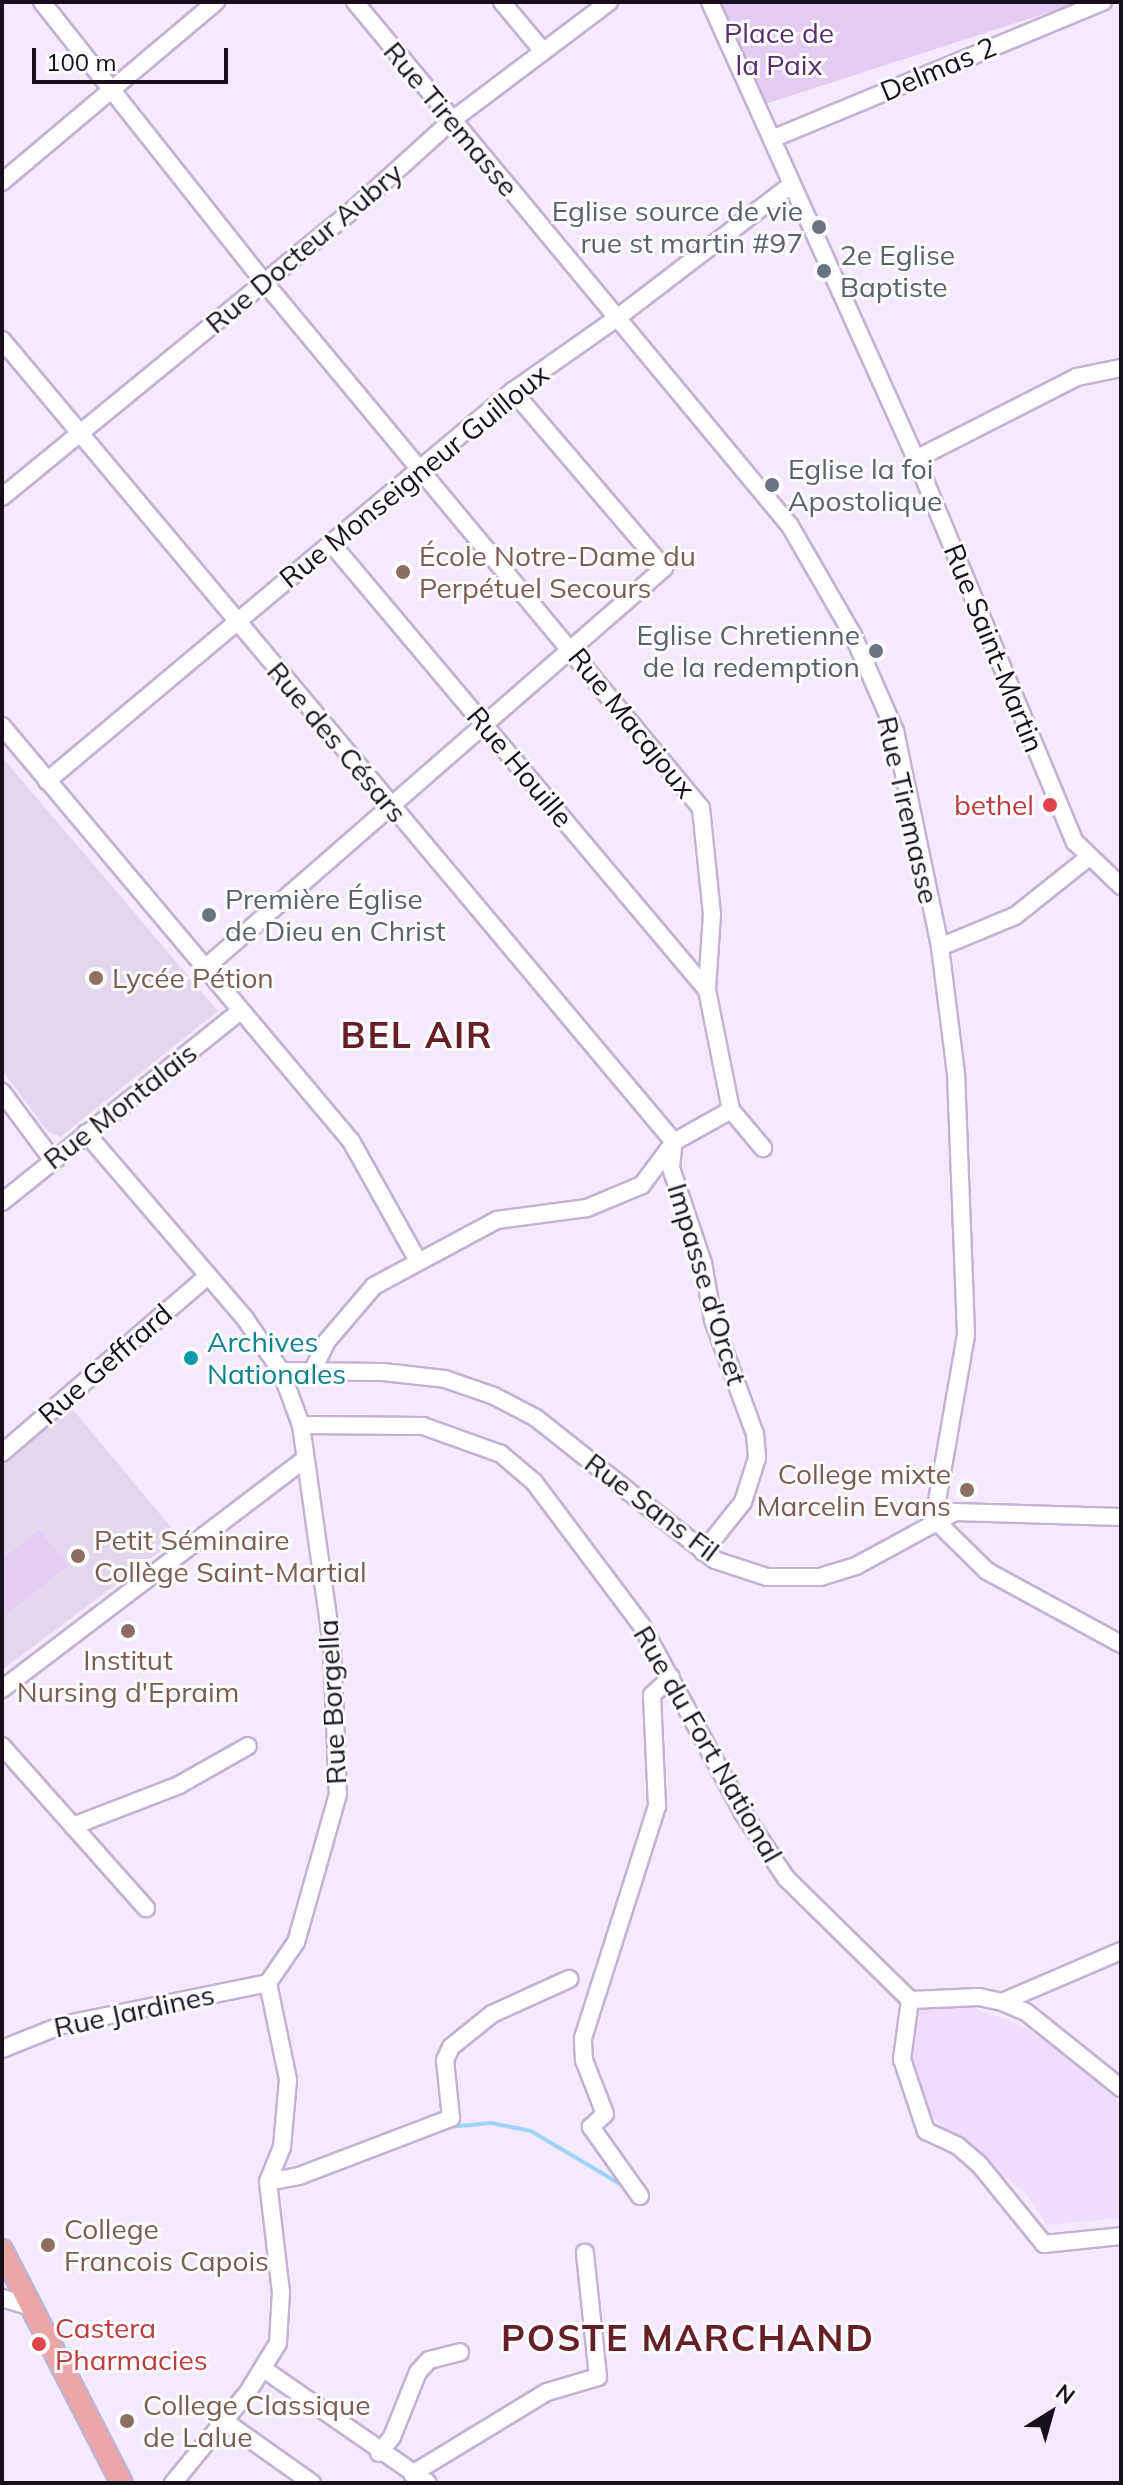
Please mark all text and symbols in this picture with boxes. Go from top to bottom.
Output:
park label: Place de la Paix [724,16,834,82]
street label: Delmas 2 [875,30,1001,108]
scale bar [36,32,232,82]
street label: Rue Tiremasse [377,35,525,203]
text: 100 m [46,47,117,77]
street label: Rue Docteur Aubry [199,156,409,340]
place label: Eglise source de vie rue st martin #97 [552,194,803,260]
marker: Eglise source de vie rue st martin #97 [810,218,828,236]
place label: 2e Eglise Baptiste [840,238,955,304]
marker: 2e Eglise Baptiste [815,262,833,280]
street label: Rue Monseigneur Guilloux [273,357,555,595]
place label: Eglise la foi Apostolique [788,452,942,518]
marker: Eglise la foi Apostolique [763,476,781,494]
place label: École Notre-Dame du Perpétuel Secours [419,539,696,605]
street label: Rue Saint-Martin [937,539,1051,757]
marker: École Notre-Dame du Perpétuel Secours [394,563,412,581]
place label: Eglise Chretienne de la redemption [637,618,860,684]
street label: Rue Macajoux [561,641,703,805]
marker: Eglise Chretienne de la redemption [867,642,885,660]
street label: Rue des Césars [260,655,414,829]
street label: Rue Houille [460,700,580,834]
street label: Rue Tiremasse [870,713,946,907]
place label: bethel [954,788,1034,822]
marker: bethel [1041,796,1059,814]
place label: Première Église de Dieu en Christ [225,882,445,948]
marker: Première Église de Dieu en Christ [200,906,218,924]
place label: Lycée Pétion [112,961,274,995]
marker: Lycée Pétion [87,969,105,987]
district label: BEL AIR [341,1013,493,1057]
street label: Rue Montalais [37,1036,203,1176]
street label: Impasse d'Orcet [660,1179,754,1389]
street label: Rue Geffrard [31,1297,179,1431]
place label: Archives Nationales [207,1325,346,1391]
marker: Archives Nationales [182,1349,200,1367]
street label: Rue Sans Fil [578,1446,726,1568]
place label: College mixte Marcelin Evans [756,1457,951,1523]
marker: College mixte Marcelin Evans [958,1481,976,1499]
place label: Petit Séminaire Collège Saint-Martial [94,1523,367,1589]
marker: Petit Séminaire Collège Saint-Martial [69,1547,87,1565]
street label: Rue Borgella [311,1619,353,1785]
street label: Rue du Fort National [627,1620,789,1868]
marker: Institut Nursing d'Epraim [119,1622,137,1640]
place label: Institut Nursing d'Epraim [17,1643,239,1709]
street label: Rue Jardines [51,1978,217,2044]
place label: College Francois Capois [64,2212,269,2278]
marker: College Francois Capois [39,2236,57,2254]
place label: Castera Pharmacies [55,2311,208,2377]
district label: POSTE MARCHAND [501,2316,875,2360]
marker: Castera Pharmacies [30,2335,48,2353]
north arrow [1011,2373,1091,2453]
text: N [1050,2378,1081,2410]
place label: College Classique de Lalue [143,2388,370,2454]
marker: College Classique de Lalue [118,2412,136,2430]

